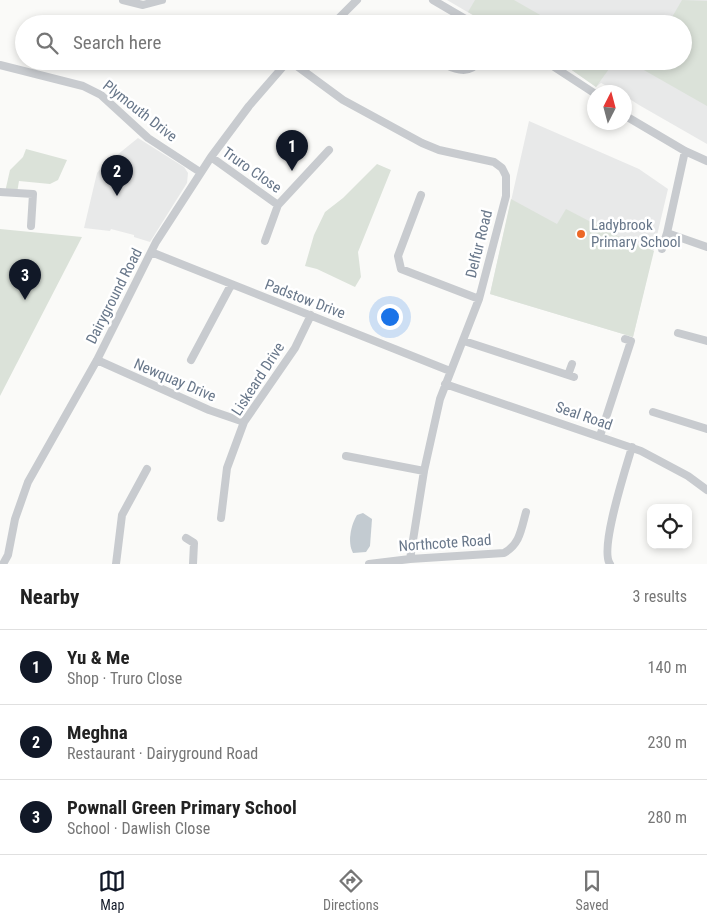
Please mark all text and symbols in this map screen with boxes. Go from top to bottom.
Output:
search box [15,15,692,70]
icon: search [33,29,61,57]
text: Search here [73,31,161,54]
street label: Plymouth Drive [99,76,181,146]
north arrow [587,85,632,130]
pin: 1 [276,130,308,171]
street label: Truro Close [219,143,285,197]
pin: 2 [101,155,133,196]
street label: Delfur Road [462,208,496,280]
place label: Ladybrook Primary School [591,216,681,251]
marker: Ladybrook Primary School [575,228,587,240]
street label: Dairyground Road [82,245,146,347]
pin: 3 [9,259,41,300]
street label: Padstow Drive [262,275,348,323]
your location [377,304,403,330]
street label: Liskeard Drive [228,339,288,419]
street label: Newquay Drive [131,355,219,405]
street label: Seal Road [553,398,615,434]
map controls [647,504,692,549]
button: locate [647,504,692,549]
street label: Northcote Road [398,531,492,555]
text: Nearby [20,585,79,609]
text: 3 results [632,587,687,606]
text: Yu & Me [67,646,130,669]
text: 1 [32,658,40,677]
text: 140 m [648,658,687,677]
text: Shop · Truro Close [67,669,182,688]
text: Meghna [67,721,128,744]
text: 2 [32,733,40,752]
text: 230 m [648,733,687,752]
text: Restaurant · Dairyground Road [67,744,258,763]
text: Pownall Green Primary School [67,796,297,819]
text: 3 [32,808,40,827]
text: 280 m [648,808,687,827]
text: School · Dawlish Close [67,819,210,838]
tab: Map [98,867,126,913]
tab: Directions [323,867,379,913]
tab: Saved [575,867,609,913]

